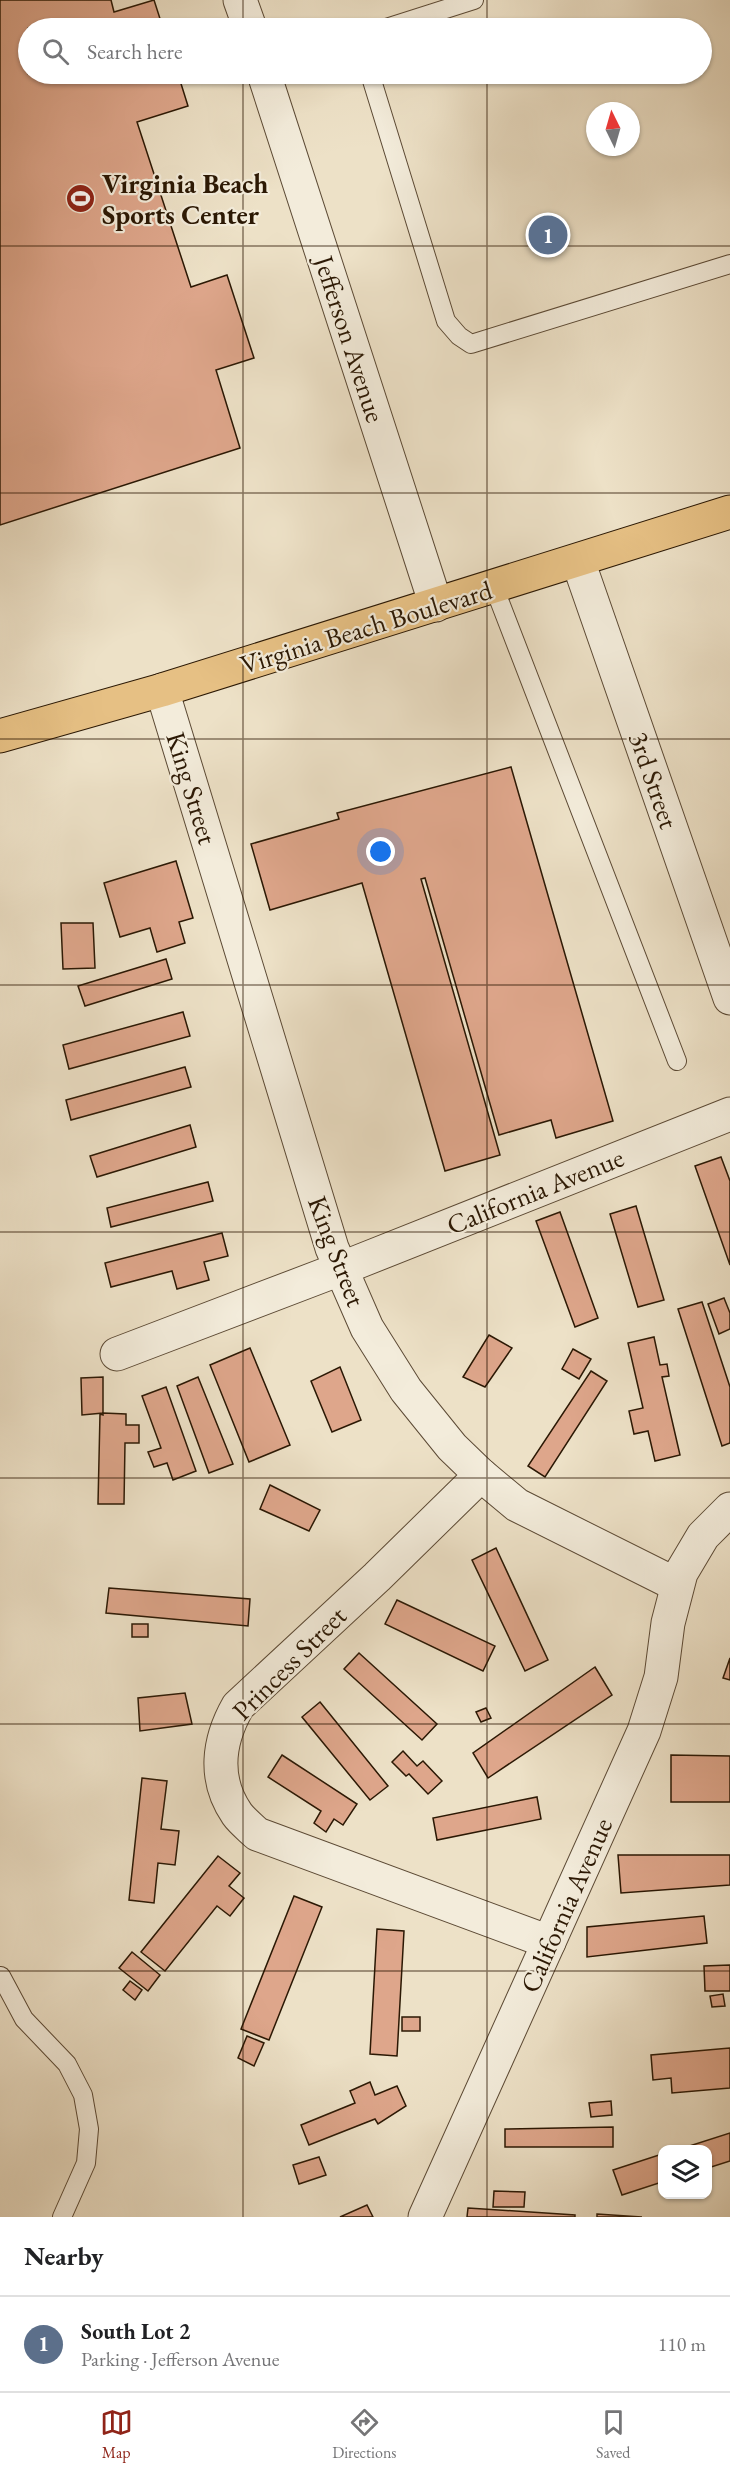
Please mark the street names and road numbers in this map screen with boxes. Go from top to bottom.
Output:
street label: Jefferson Avenue [306,249,393,427]
street label: Virginia Beach Boulevard [236,572,496,682]
street label: 3rd Street [621,727,687,834]
street label: King Street [158,728,226,849]
street label: California Avenue [441,1140,629,1242]
street label: King Street [300,1191,374,1312]
street label: Princess Street [224,1598,354,1728]
street label: California Avenue [512,1812,620,1998]

